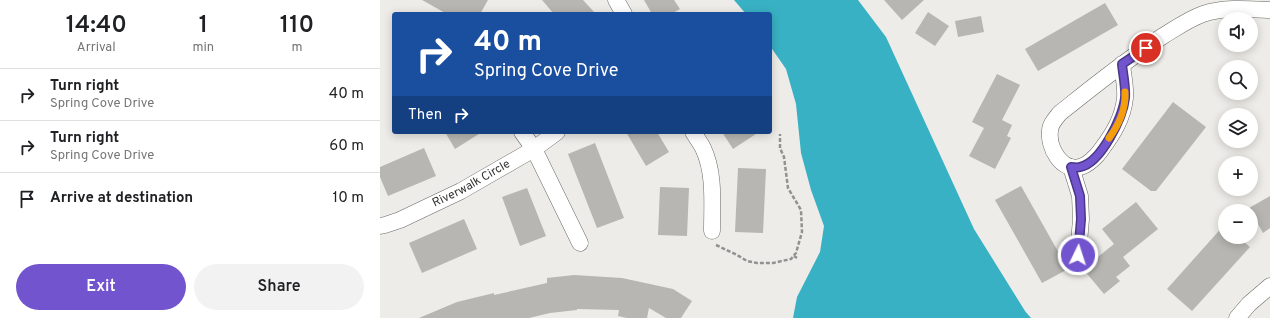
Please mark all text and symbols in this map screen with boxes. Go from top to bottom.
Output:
text: 14:40 [66,11,127,41]
text: 1 [199,11,208,41]
text: 110 [280,11,314,41]
map controls [1218,12,1258,244]
button: sound [1218,12,1258,52]
text: 40 m [474,25,542,61]
icon: right [408,28,460,80]
pin [1129,31,1163,65]
icon: arrive [1135,37,1157,59]
text: Arrival [77,40,116,56]
text: min [193,40,214,56]
text: m [292,40,303,56]
text: Spring Cove Drive [474,60,619,83]
button: search [1218,60,1258,100]
text: Turn right [50,77,119,96]
icon: right [16,84,38,106]
text: 40 m [329,85,364,104]
text: Spring Cove Drive [50,96,154,112]
icon: right [450,104,472,126]
text: Then [408,106,442,125]
button: layers [1218,108,1258,148]
text: Turn right [50,129,119,148]
icon: right [16,136,38,158]
text: 60 m [329,137,364,156]
text: Spring Cove Drive [50,148,154,164]
street label: Riverwalk Circle [430,156,513,211]
button: + [1218,156,1258,196]
icon: arrive [16,188,38,210]
text: Arrive at destination [50,189,193,208]
text: 10 m [333,189,364,208]
button: − [1218,204,1258,244]
position arrow [1057,234,1099,276]
button: Exit [16,264,186,310]
button: Share [194,264,364,310]

